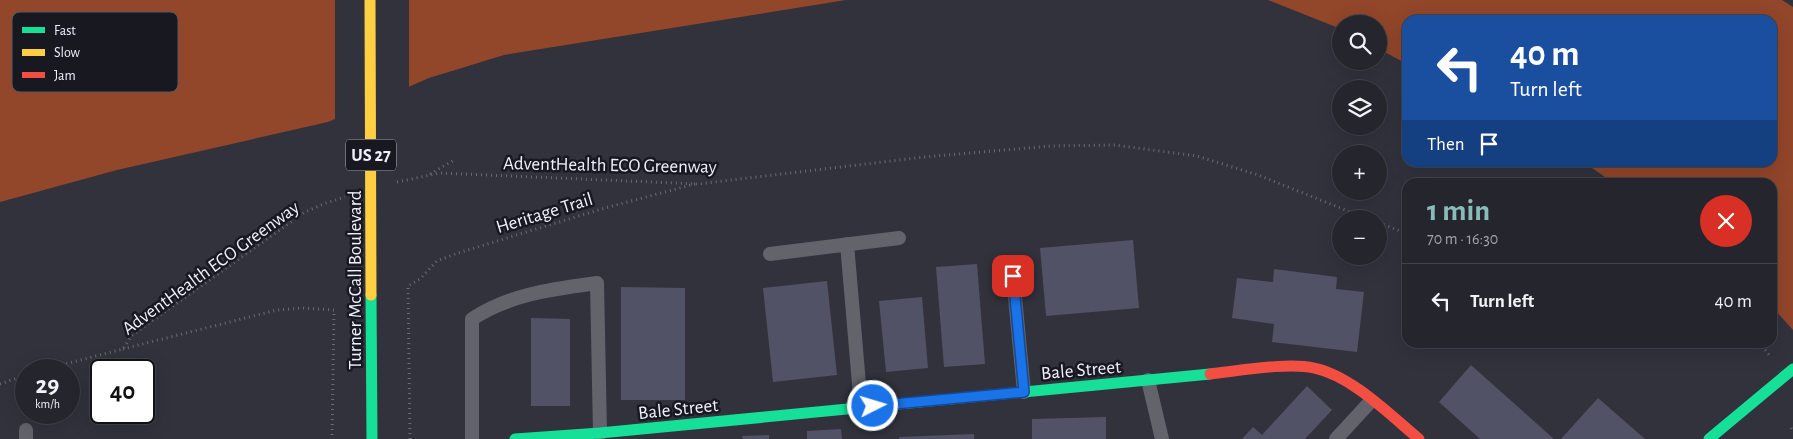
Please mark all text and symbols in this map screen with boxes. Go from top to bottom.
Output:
legend [12,12,178,92]
map controls [1332,15,1387,265]
button: search [1332,15,1387,70]
text: Fast [54,24,76,38]
icon: left [1427,35,1492,100]
text: 40 m [1510,37,1579,72]
text: Slow [54,46,81,60]
text: Jam [54,69,76,83]
text: Turn left [1510,78,1582,100]
button: layers [1332,80,1387,135]
icon: arrive [1475,130,1503,158]
text: Then [1427,135,1465,154]
road number: US 27 [346,140,396,170]
button: + [1332,145,1387,200]
street label: AdventHealth ECO Greenway [503,154,717,177]
street label: Turner McCall Boulevard [346,190,365,370]
street label: Heritage Trail [494,190,595,237]
button: close [1700,195,1752,247]
text: 1 min [1427,196,1490,226]
street label: AdventHealth ECO Greenway [119,198,303,339]
button: − [1332,210,1387,265]
text: 70 m · 16:30 [1427,231,1498,247]
pin [992,255,1034,297]
icon: arrive [999,262,1027,290]
icon: left [1427,287,1455,315]
text: Turn left [1470,292,1534,311]
text: 40 m [1714,292,1752,311]
street label: Bale Street [1040,358,1122,383]
speed limit sign: 40 [90,359,155,424]
text: 29 [36,373,59,398]
position arrow [846,379,898,431]
street label: Bale Street [637,396,719,423]
text: km/h [35,398,60,410]

